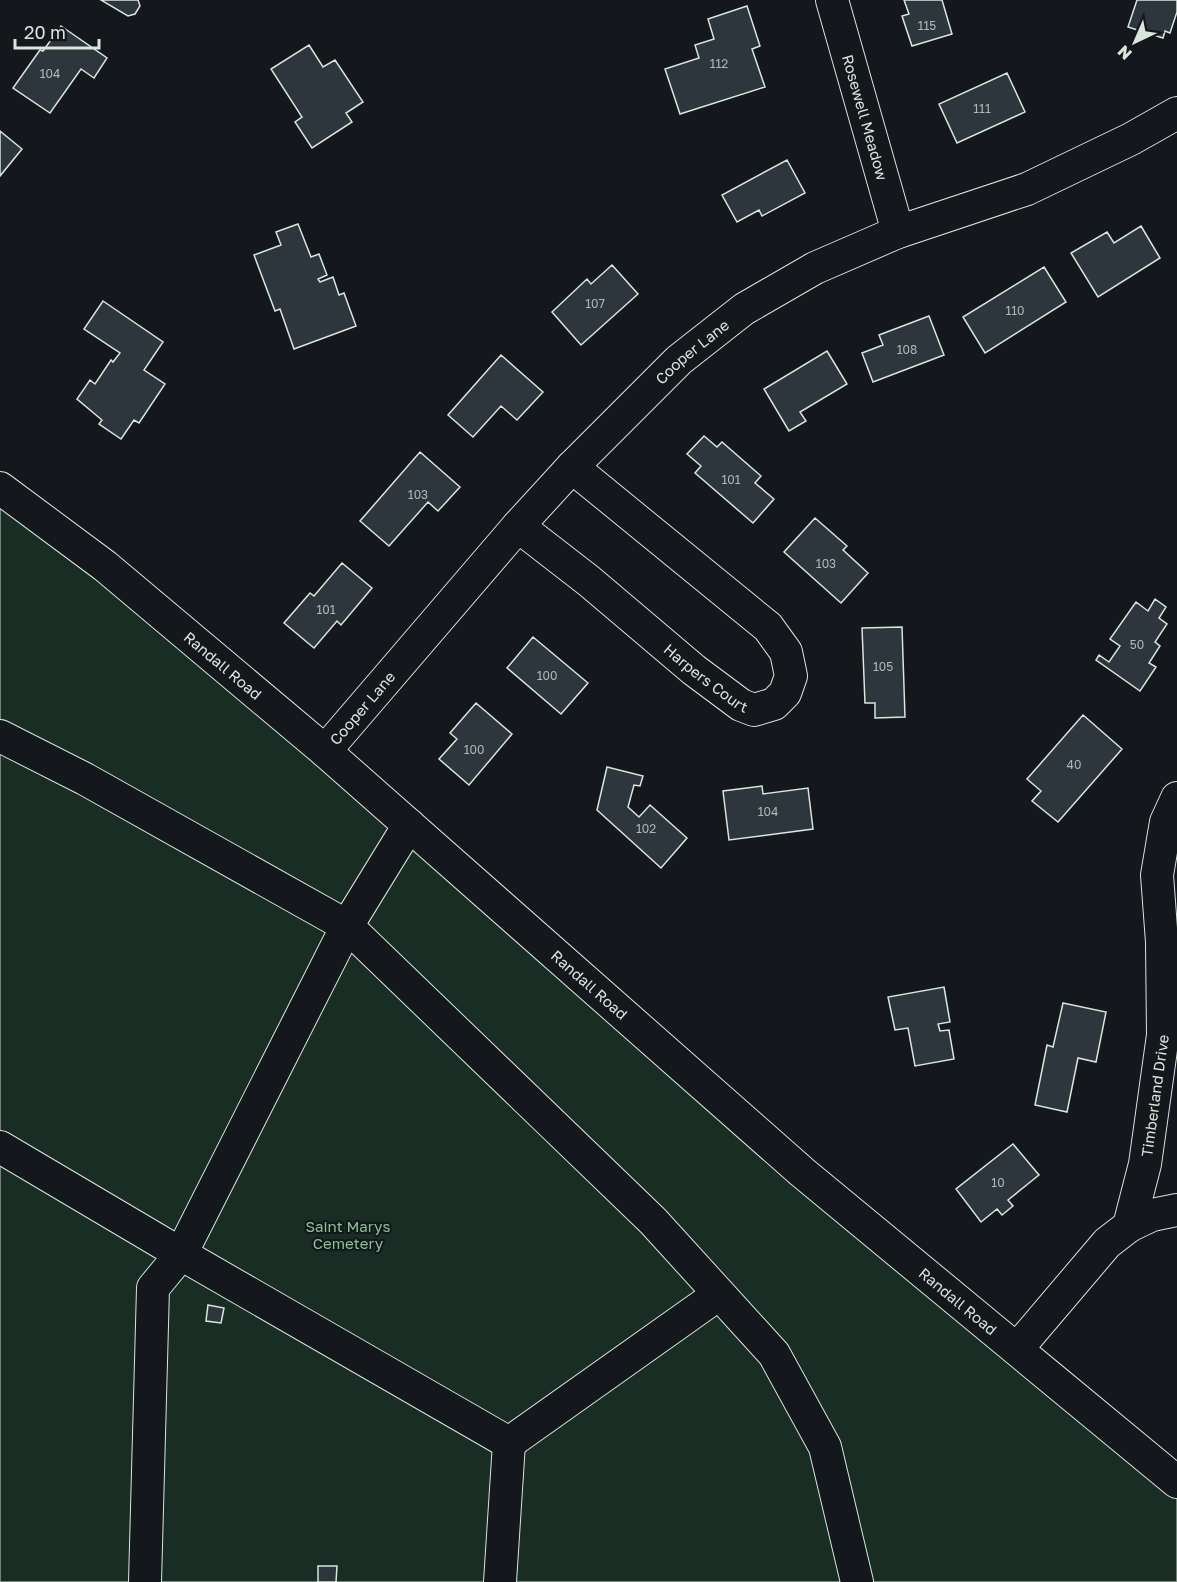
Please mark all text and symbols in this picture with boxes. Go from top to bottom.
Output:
scale bar [15,12,99,50]
north arrow [1105,12,1165,72]
house number: 115 [918,18,936,33]
text: 20 m [24,21,66,43]
text: N [1113,41,1136,64]
street label: Rosewell Meadow [839,52,892,182]
house number: 112 [710,56,728,71]
house number: 104 [40,66,60,81]
house number: 111 [973,101,991,116]
house number: 107 [585,296,605,311]
house number: 110 [1005,303,1025,318]
street label: Cooper Lane [651,315,733,388]
house number: 108 [897,342,917,357]
house number: 101 [721,472,741,487]
house number: 103 [408,487,428,502]
house number: 103 [816,556,836,571]
house number: 101 [316,602,336,617]
street label: Randall Road [181,628,265,703]
house number: 50 [1130,637,1144,652]
street label: Harpers Court [660,640,751,716]
house number: 105 [873,659,893,674]
street label: Cooper Lane [326,667,399,748]
house number: 100 [537,668,557,683]
house number: 100 [464,742,484,757]
house number: 40 [1067,757,1081,772]
house number: 104 [758,804,778,819]
house number: 102 [636,821,656,836]
street label: Randall Road [548,946,631,1023]
street label: Timberland Drive [1137,1033,1172,1158]
house number: 10 [991,1175,1005,1190]
park label: Saint Marys Cemetery [306,1217,391,1252]
street label: Randall Road [915,1264,1001,1338]

